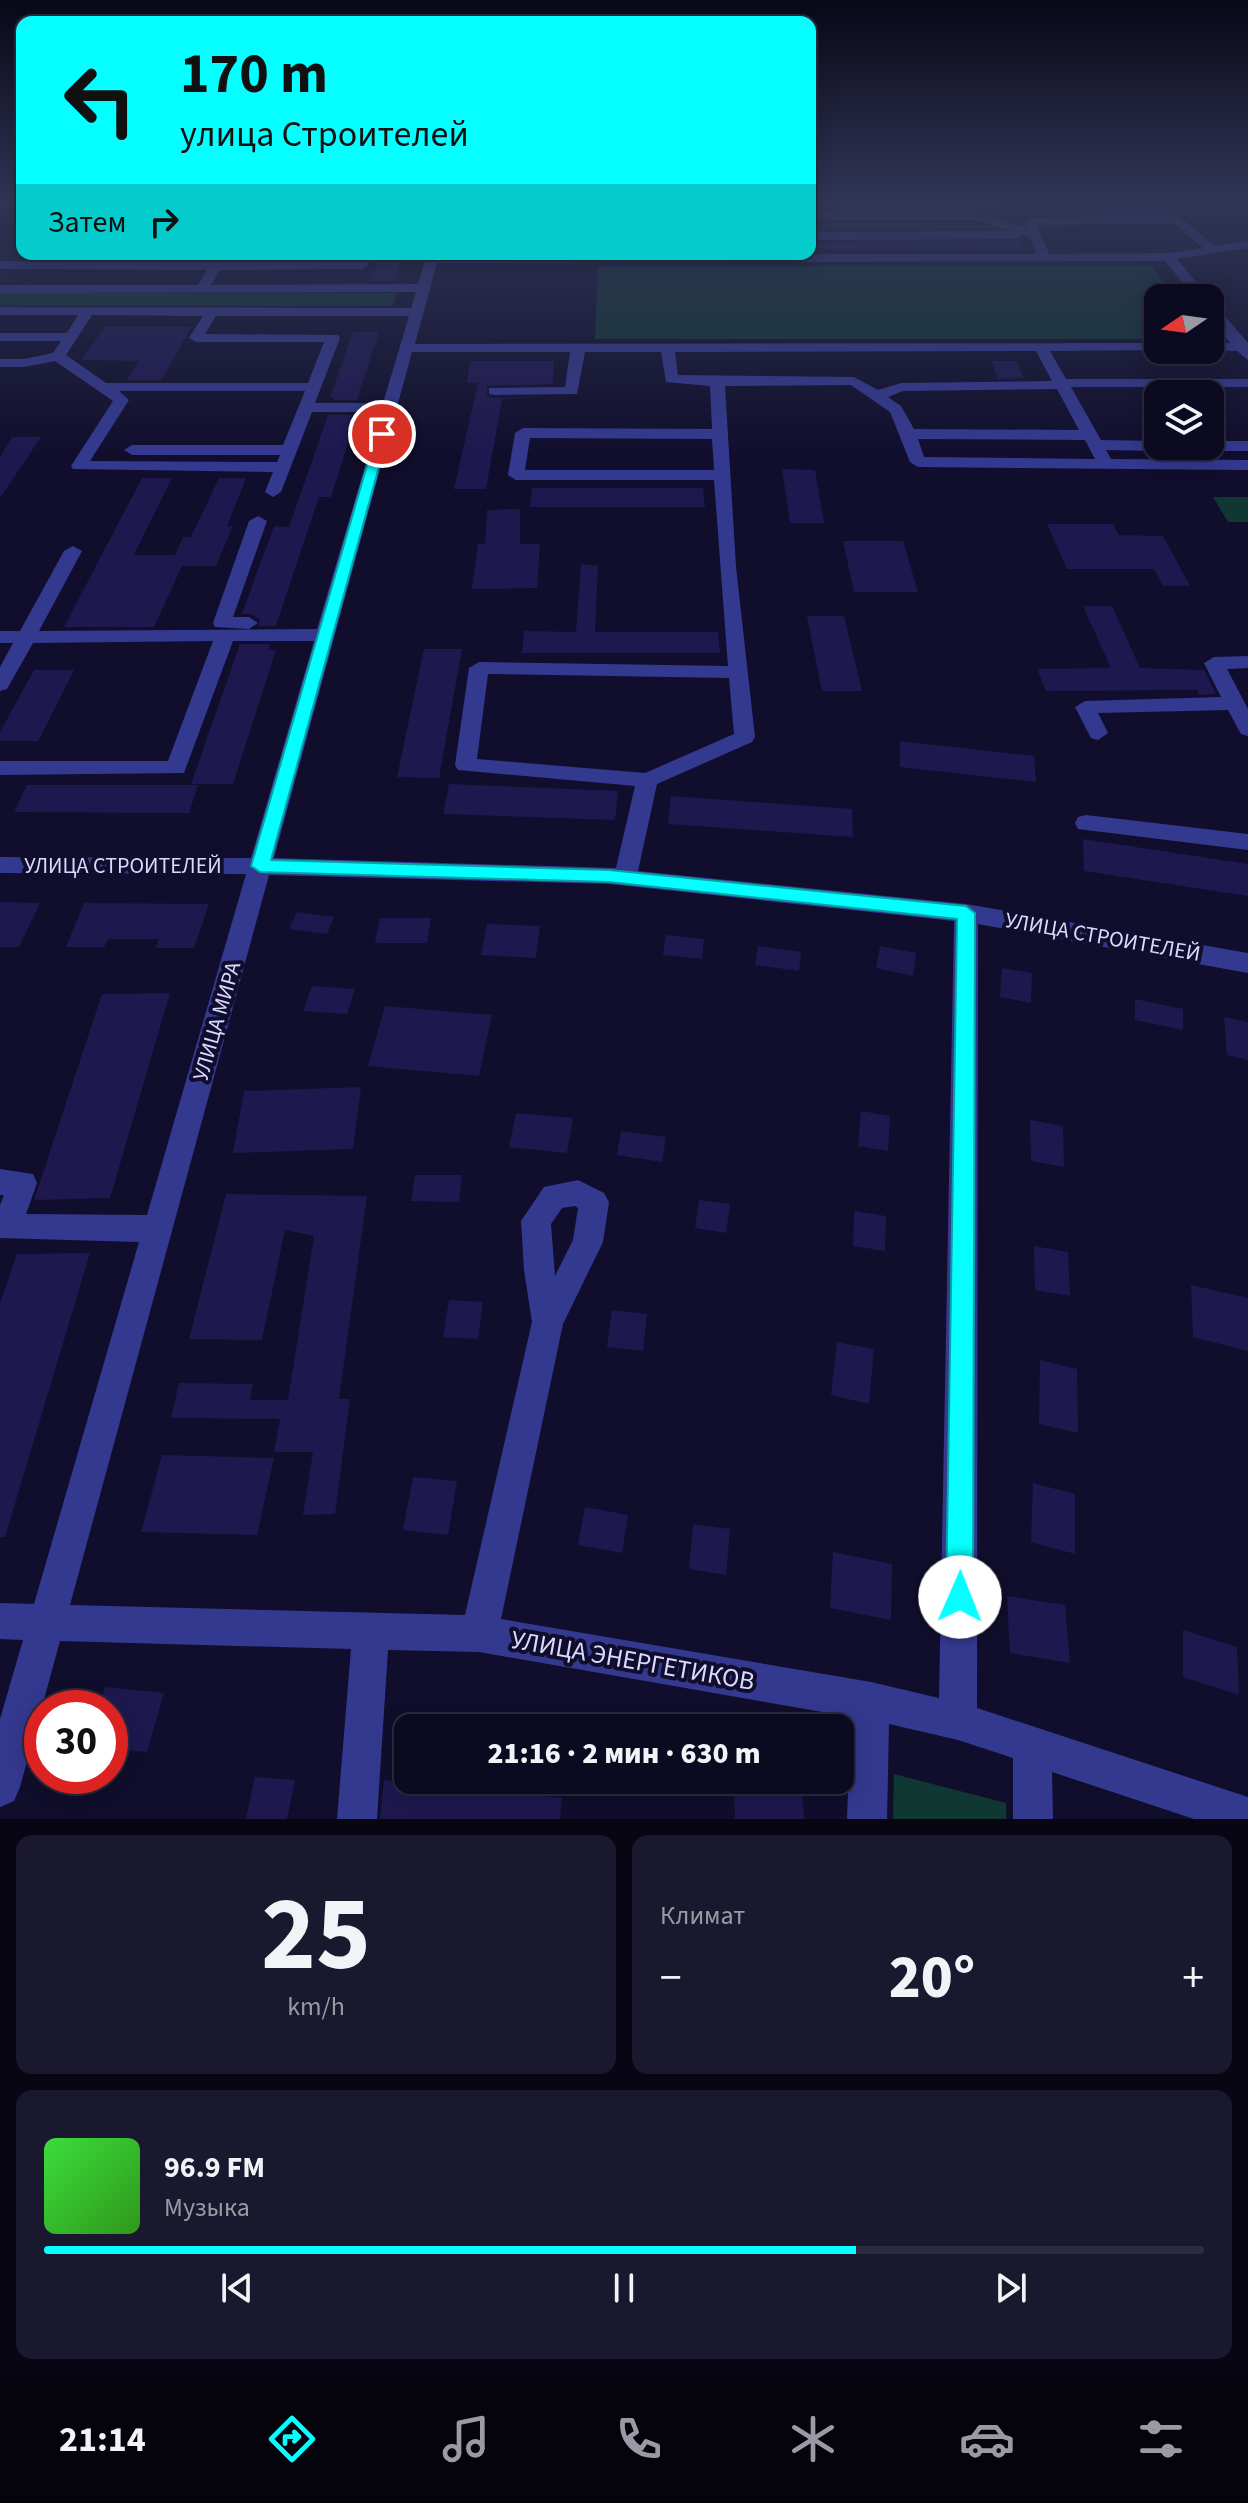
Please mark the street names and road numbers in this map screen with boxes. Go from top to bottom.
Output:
street label: УЛИЦА СТРОИТЕЛЕЙ [24,850,222,882]
street label: УЛИЦА СТРОИТЕЛЕЙ [1003,904,1203,970]
street label: УЛИЦА МИРА [185,958,249,1085]
street label: УЛИЦА ЭНЕРГЕТИКОВ [508,1621,758,1700]

